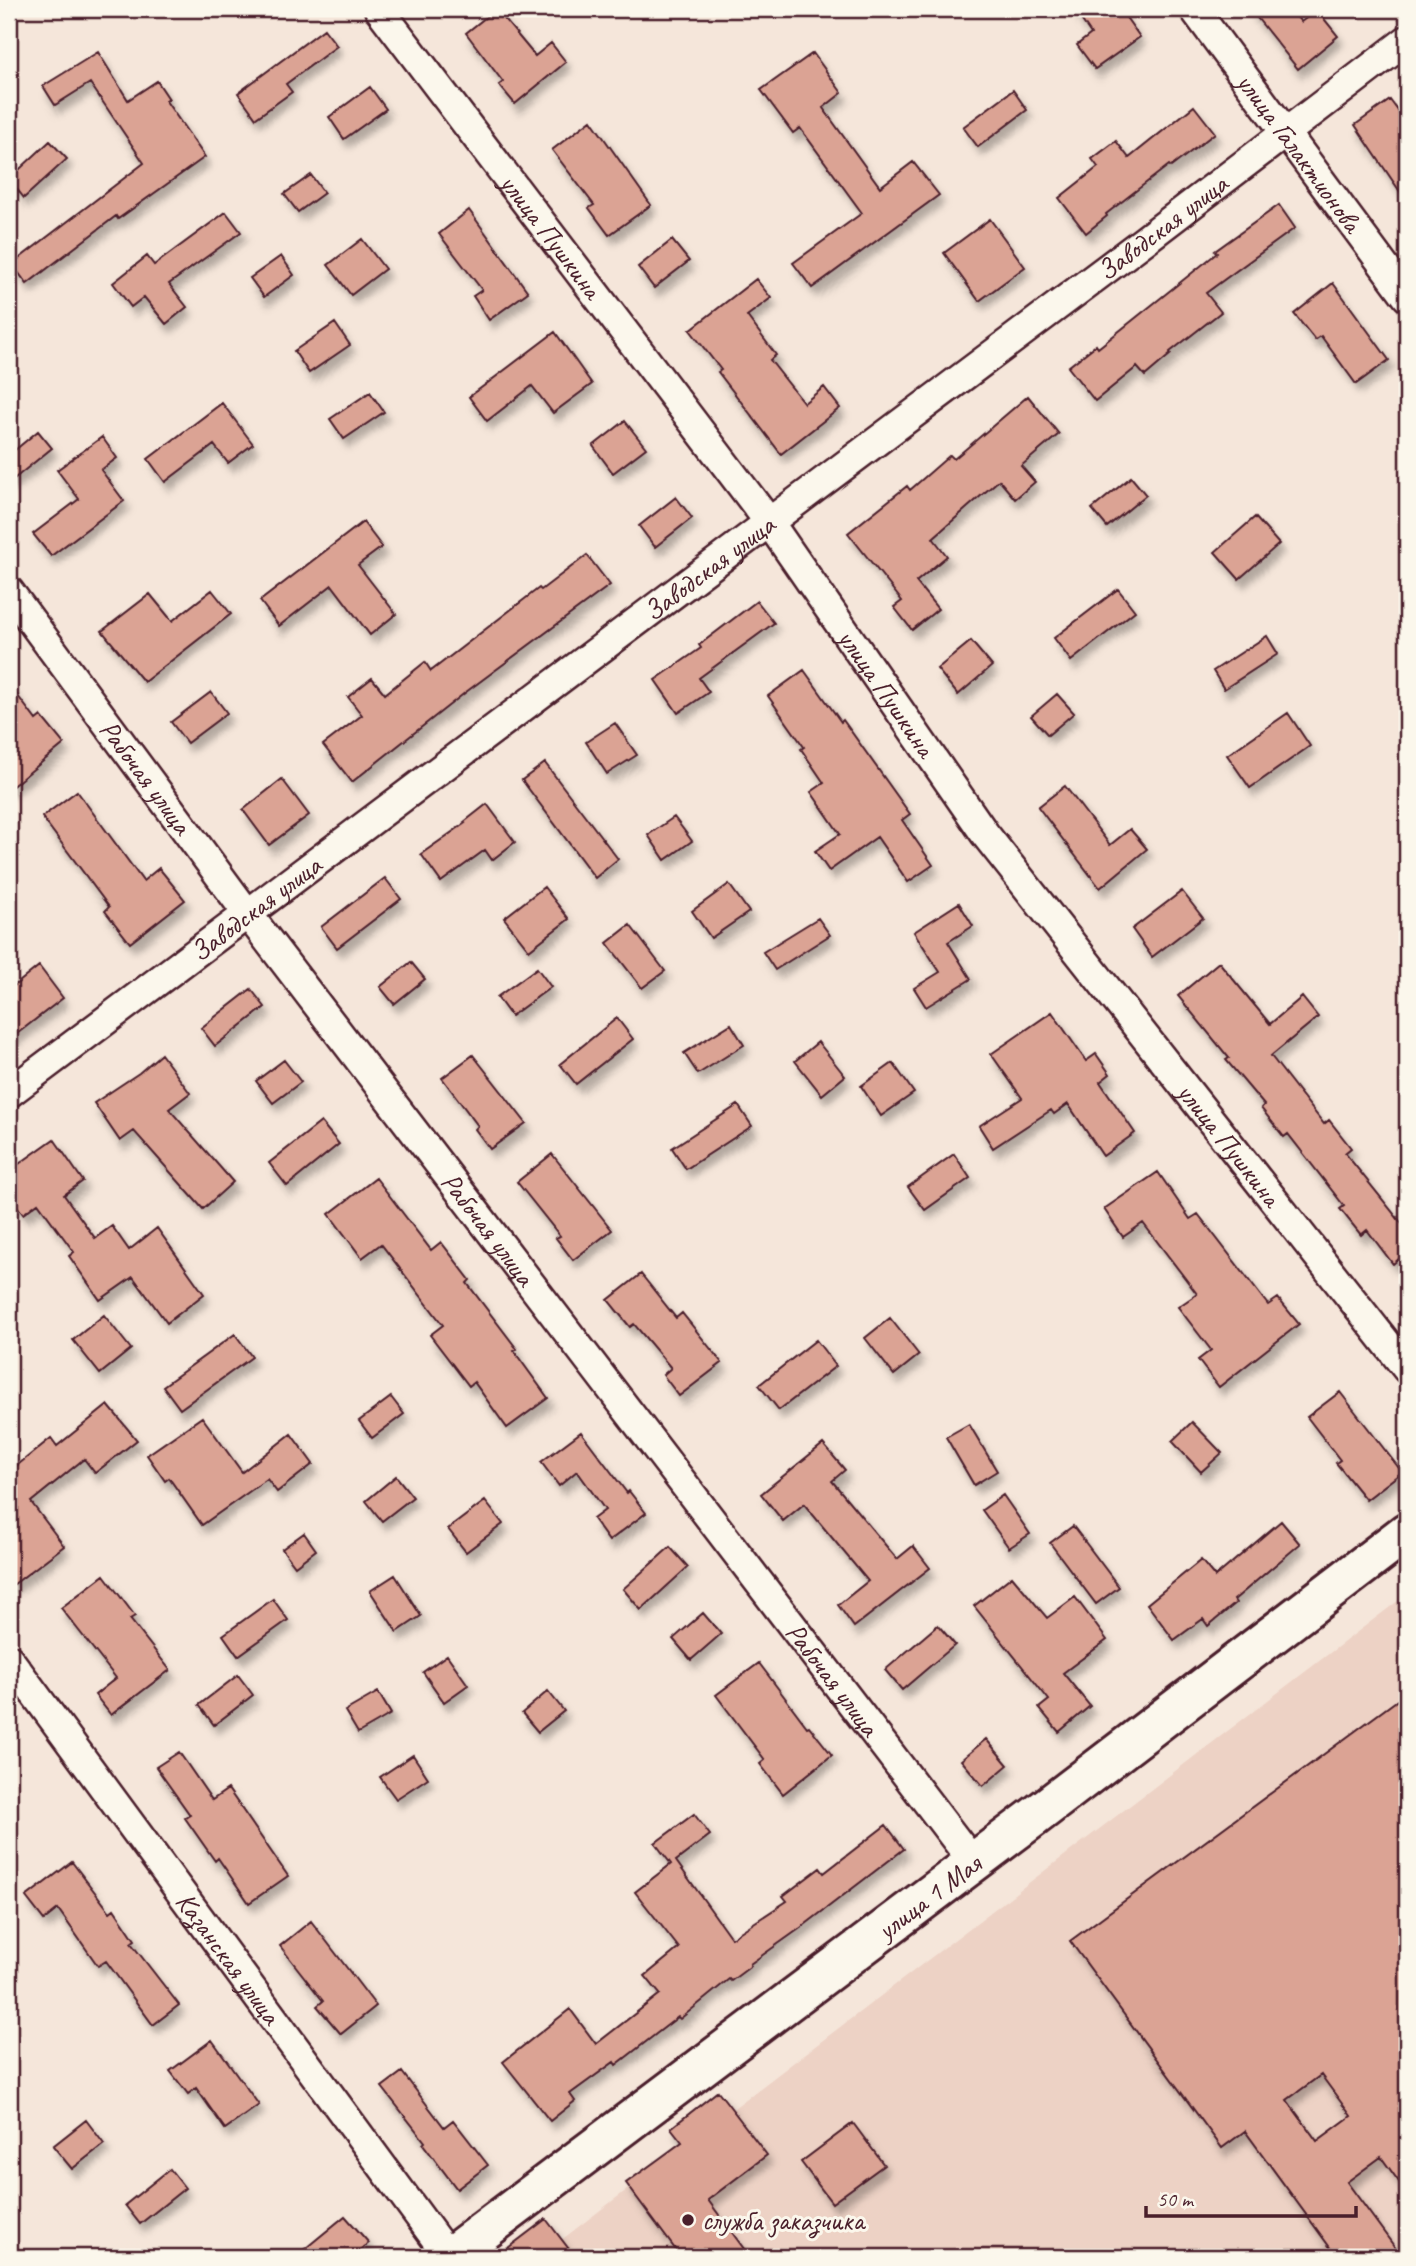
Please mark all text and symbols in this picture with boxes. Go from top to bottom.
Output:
street label: улица Галактионова [1228,64,1372,241]
street label: улица Пушкина [492,165,612,307]
street label: Заводская улица [1089,165,1236,288]
street label: Заводская улица [636,506,783,628]
street label: улица Пушкина [830,620,945,765]
street label: Рабочая улица [92,713,201,842]
street label: Заводская улица [183,846,329,969]
street label: улица Пушкина [1169,1074,1291,1215]
street label: Рабочая улица [434,1165,544,1294]
street label: Рабочая улица [779,1615,889,1744]
street label: улица 1 Мая [868,1845,989,1948]
street label: Казанская улица [169,1885,290,2032]
scale bar [1146,2175,1356,2219]
text: 50 m [1157,2186,1195,2212]
place label: служба заказчика [702,2203,866,2239]
marker: служба заказчика [680,2212,696,2228]

